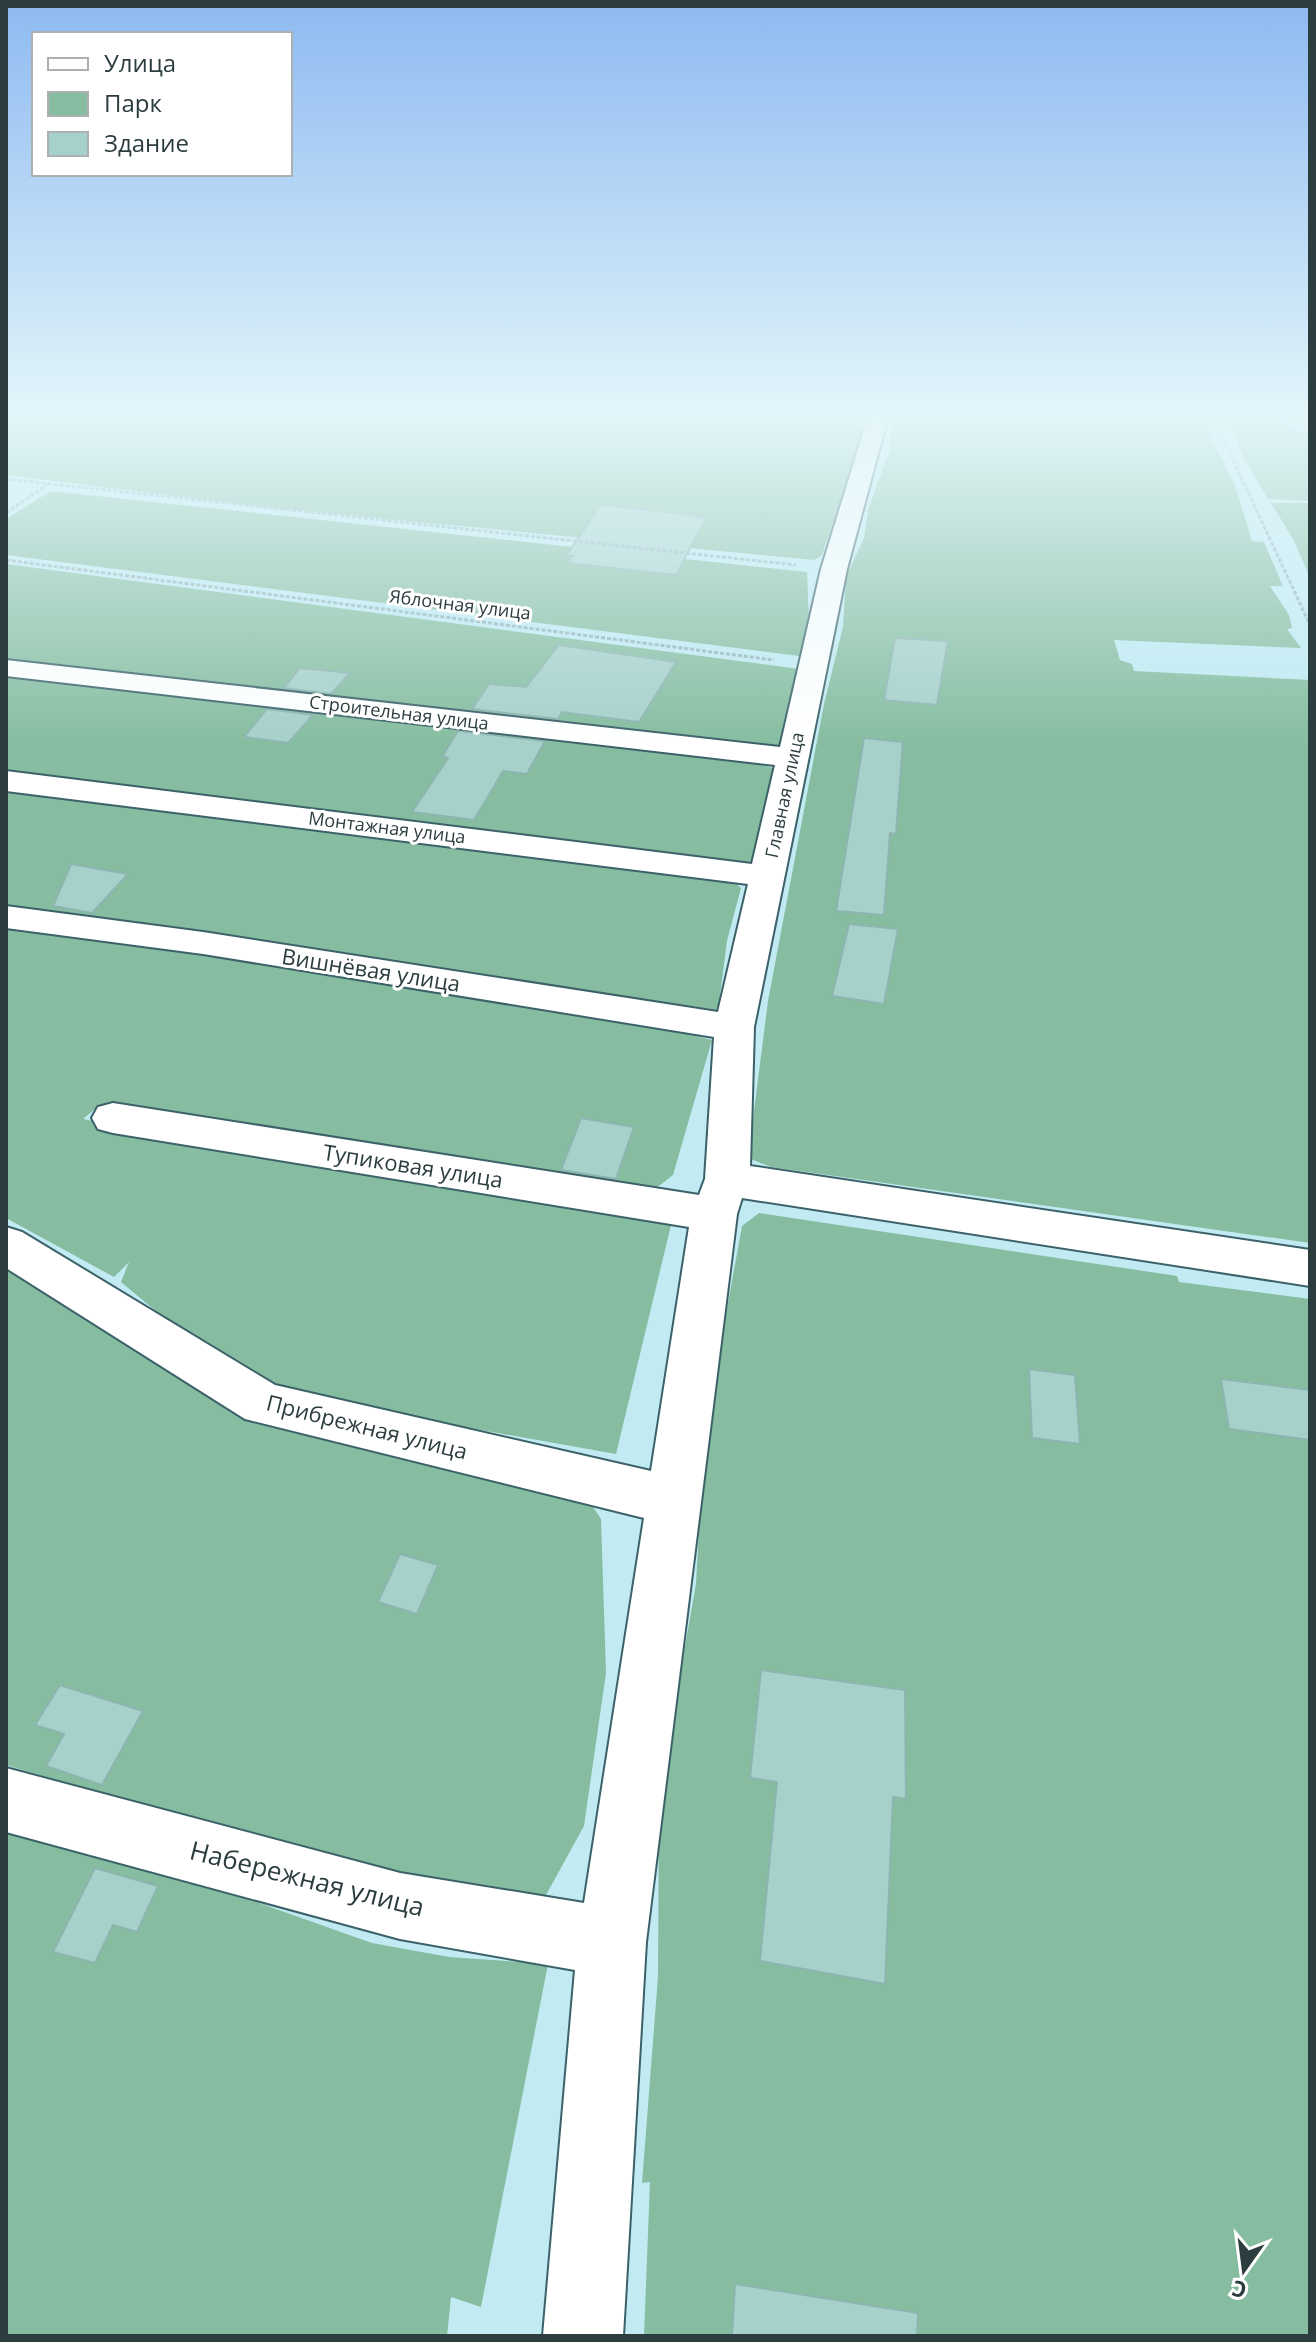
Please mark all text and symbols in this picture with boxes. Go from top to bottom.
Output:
legend [32,32,292,176]
text: Улица [104,46,176,79]
text: Парк [104,86,162,119]
text: Здание [104,126,189,159]
street label: Яблочная улица [388,583,532,625]
street label: Строительная улица [308,689,490,735]
street label: Главная улица [759,730,809,860]
street label: Монтажная улица [307,805,467,849]
street label: Вишнёвая улица [280,940,463,998]
street label: Тупиковая улица [321,1136,505,1194]
street label: Прибрежная улица [264,1387,471,1466]
street label: Набережная улица [186,1831,428,1925]
north arrow [1204,2230,1284,2310]
text: С [1228,2274,1249,2307]

